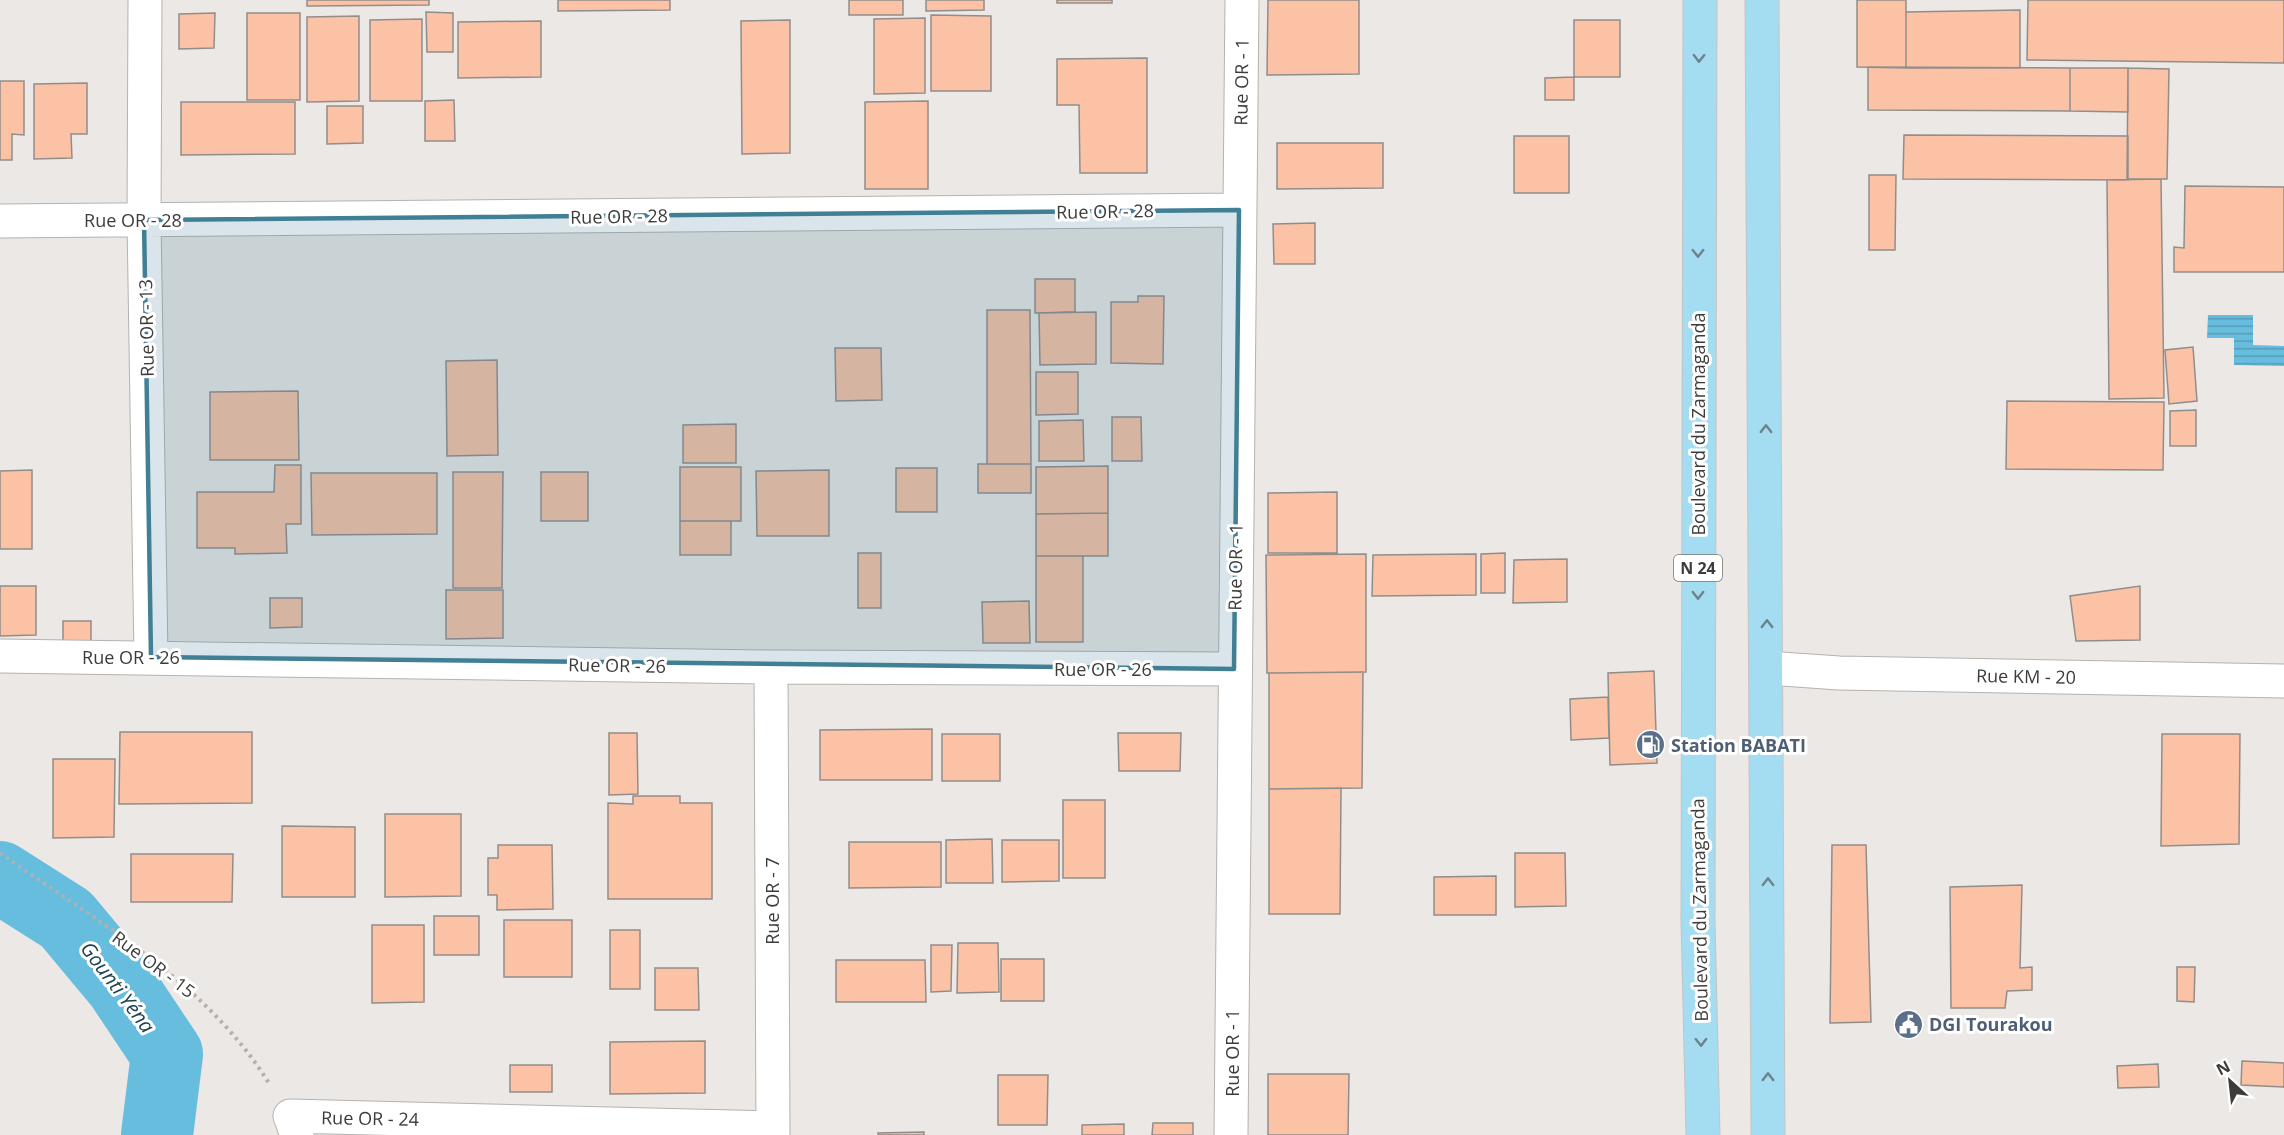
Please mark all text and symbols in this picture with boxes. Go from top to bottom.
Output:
street label: Rue OR - 1 [1228,38,1254,126]
one-way arrow [1693,54,1705,63]
street label: Rue OR - 28 [1056,198,1154,224]
street label: Rue OR - 28 [570,203,668,229]
street label: Rue OR - 28 [84,208,182,232]
one-way arrow [1692,249,1704,258]
street label: Rue OR - 13 [133,279,159,377]
street label: Boulevard du Zarmaganda [1686,312,1710,536]
one-way arrow [1760,424,1772,433]
street label: Rue OR - 1 [1222,523,1248,611]
road number: N 24 [1674,555,1722,581]
one-way arrow [1692,591,1704,600]
one-way arrow [1761,619,1773,628]
street label: Rue OR - 26 [82,645,180,669]
street label: Rue OR - 26 [568,652,666,678]
street label: Rue OR - 26 [1054,657,1152,681]
street label: Rue KM - 20 [1976,663,2076,689]
fuel station icon: Station BABATI [1634,729,1666,761]
place label: Station BABATI [1671,733,1806,757]
street label: Boulevard du Zarmaganda [1685,798,1713,1022]
street label: Rue OR - 7 [760,857,784,945]
one-way arrow [1762,877,1774,886]
street label: Rue OR - 15 [108,925,200,1003]
water label: Gounti Yéna [75,936,161,1038]
public building icon: DGI Tourakou [1892,1008,1924,1040]
street label: Rue OR - 1 [1220,1009,1244,1097]
place label: DGI Tourakou [1929,1012,2053,1036]
one-way arrow [1694,1038,1707,1047]
north arrow [2200,1051,2260,1111]
text: N [2212,1055,2234,1080]
one-way arrow [1762,1072,1774,1081]
street label: Rue OR - 24 [321,1105,419,1131]

